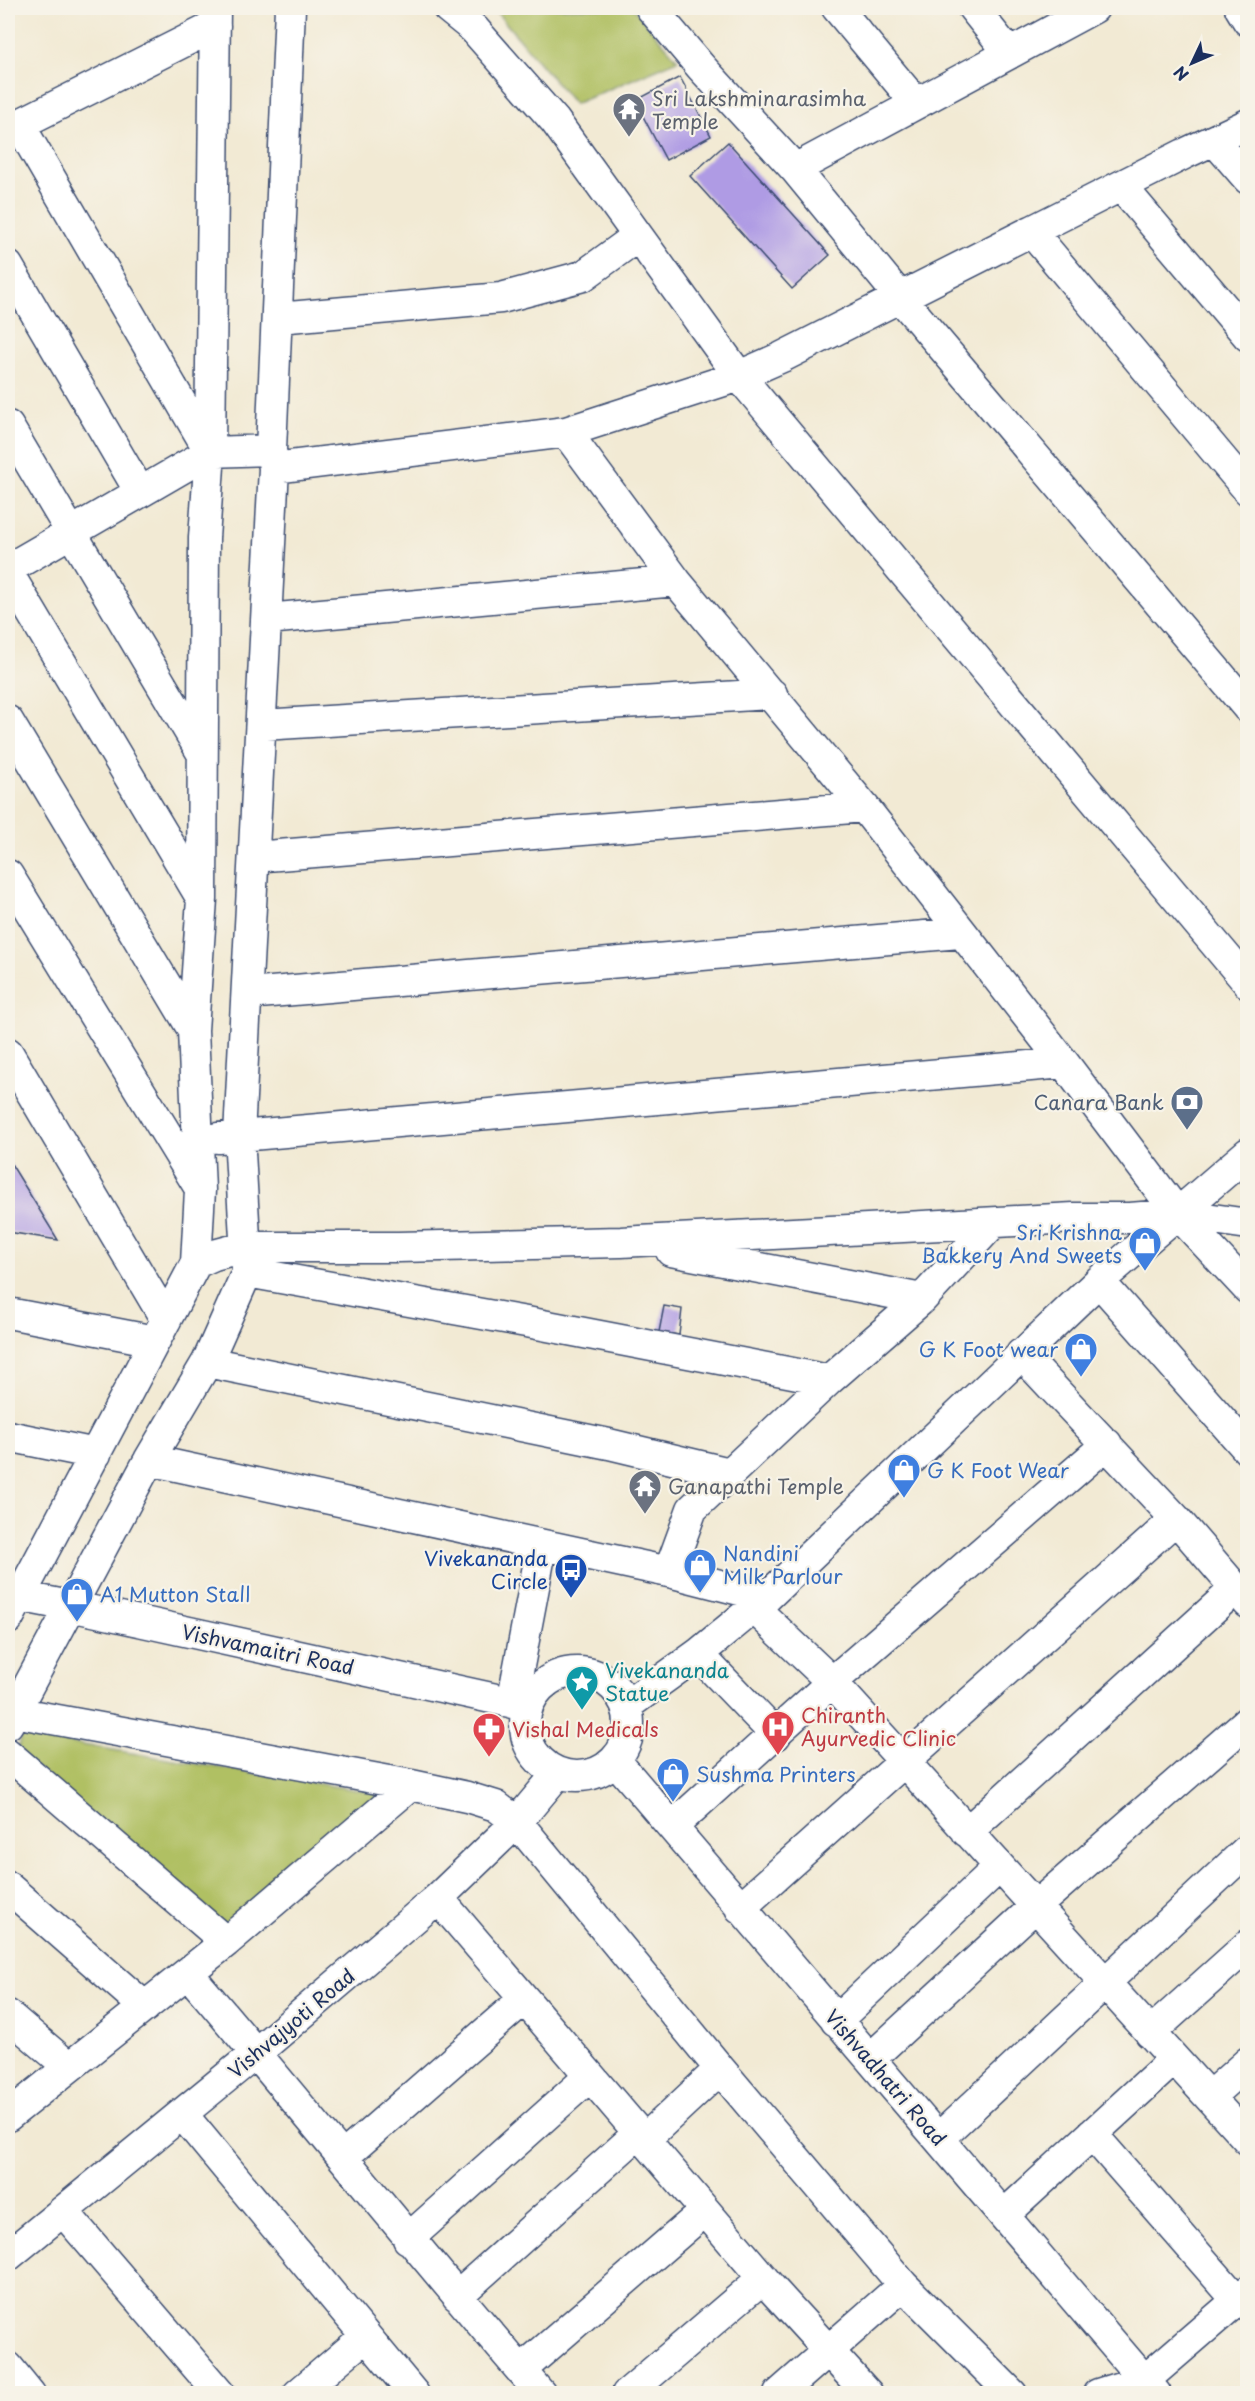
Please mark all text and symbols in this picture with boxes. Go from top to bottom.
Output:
north arrow [1162,33,1222,93]
text: N [1167,61,1194,87]
place label: Sri Lakshminarasimha Temple [652,83,866,136]
temple icon: Sri Lakshminarasimha Temple [611,91,647,138]
bank icon: Canara Bank [1169,1084,1205,1131]
place label: Canara Bank [1034,1087,1164,1117]
place label: Sri Krishna Bakkery And Sweets [921,1217,1123,1270]
shop icon: Sri Krishna Bakkery And Sweets [1127,1225,1163,1272]
shop icon: G K Foot wear [1063,1331,1099,1378]
place label: G K Foot wear [919,1334,1058,1364]
shop icon: G K Foot Wear [886,1452,922,1499]
place label: G K Foot Wear [927,1455,1069,1485]
temple icon: Ganapathi Temple [627,1468,663,1515]
place label: Ganapathi Temple [668,1471,844,1501]
place label: Nandini Milk Parlour [723,1538,843,1591]
place label: Vivekananda Circle [424,1543,549,1596]
shop icon: Nandini Milk Parlour [682,1547,718,1594]
bus stop icon: Vivekananda Circle [553,1552,589,1599]
shop icon: A1 Mutton Stall [59,1576,95,1623]
place label: A1 Mutton Stall [100,1579,250,1609]
street label: Vishvamaitri Road [179,1616,357,1682]
place label: Vivekananda Statue [605,1655,730,1708]
place icon: Vivekananda Statue [564,1664,600,1711]
place label: Chiranth Ayurvedic Clinic [801,1700,956,1753]
hospital icon: Chiranth Ayurvedic Clinic [760,1709,796,1756]
pharmacy icon: Vishal Medicals [471,1711,507,1758]
place label: Vishal Medicals [512,1714,659,1744]
shop icon: Sushma Printers [655,1756,691,1803]
place label: Sushma Printers [696,1759,856,1789]
street label: Vishvajyoti Road [221,1961,361,2085]
street label: Vishvadhatri Road [818,2002,954,2152]

